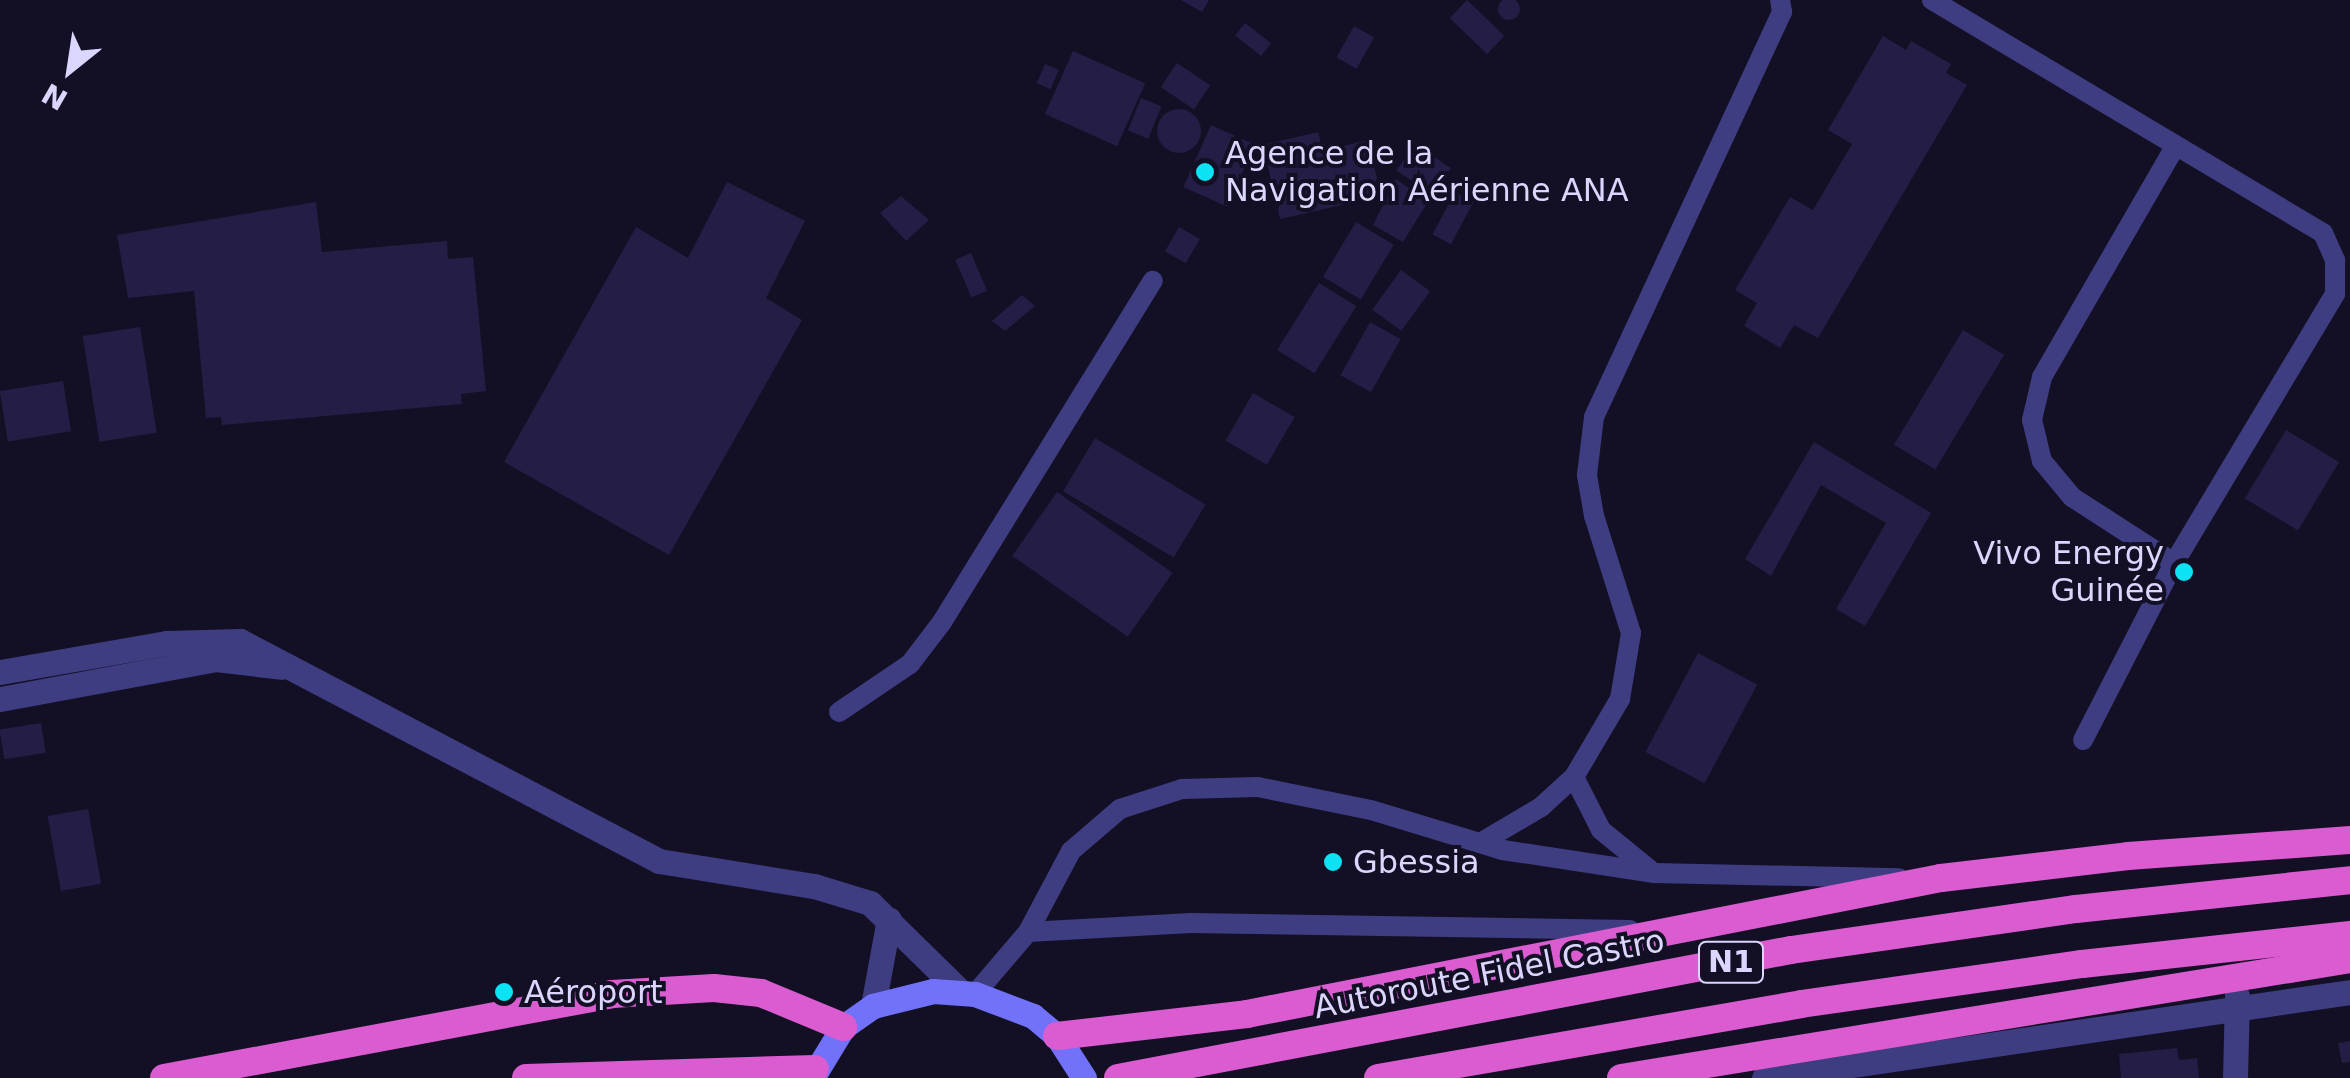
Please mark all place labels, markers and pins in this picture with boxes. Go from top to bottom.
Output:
place label: Agence de la Navigation Aérienne ANA [1225,135,1629,210]
marker: Agence de la Navigation Aérienne ANA [1194,161,1216,183]
place label: Vivo Energy Guinée [1973,535,2164,610]
marker: Vivo Energy Guinée [2173,561,2195,583]
place label: Gbessia [1353,843,1480,881]
marker: Gbessia [1322,851,1344,873]
place label: Aéroport [524,973,663,1011]
marker: Aéroport [493,981,515,1003]

